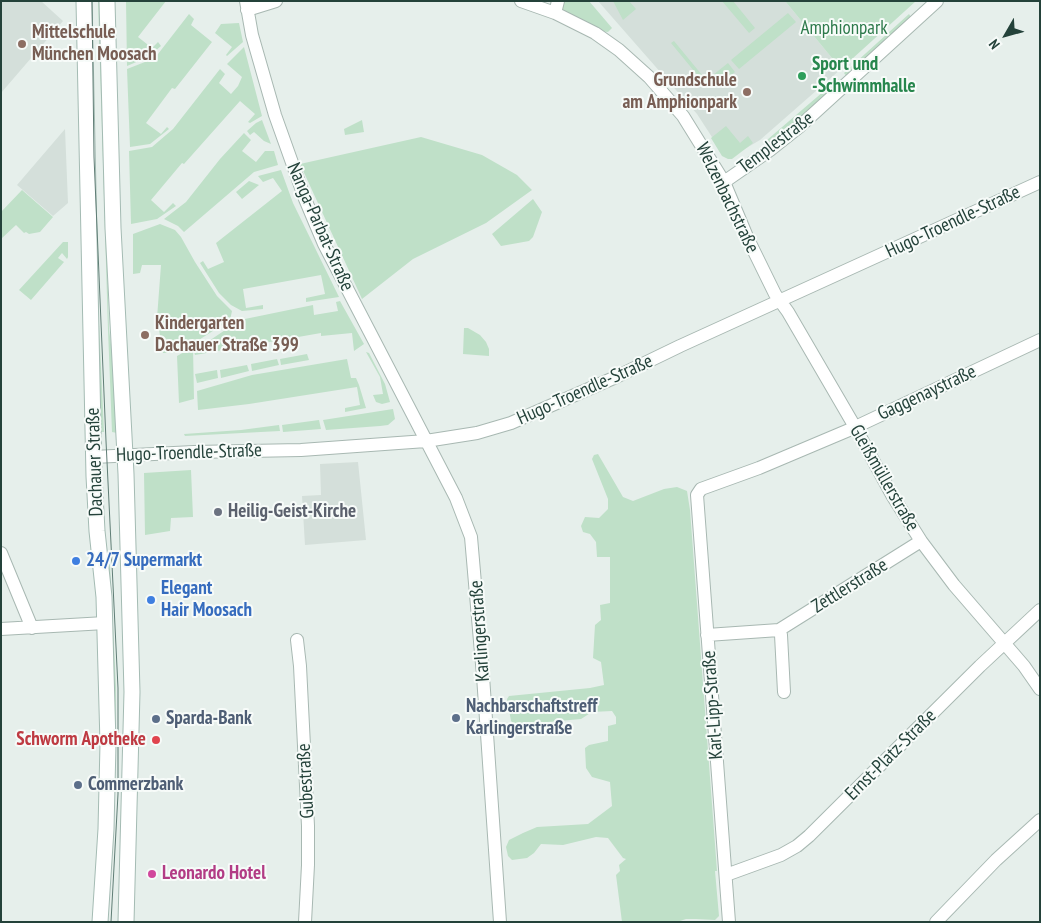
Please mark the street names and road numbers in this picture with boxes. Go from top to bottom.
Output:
street label: Templestraße [734,107,818,179]
street label: Welzenbachstraße [691,139,763,257]
street label: Nanga-Parbat-Straße [282,159,358,295]
street label: Hugo-Troendle-Straße [882,181,1024,263]
street label: Hugo-Troendle-Straße [514,350,656,430]
street label: Gaggenaystraße [874,360,980,426]
street label: Dachauer Straße [82,407,108,517]
street label: Gleißmüllerstraße [844,421,924,535]
street label: Hugo-Troendle-Straße [116,439,262,467]
street label: Zettlerstraße [808,554,892,618]
street label: Karlingerstraße [465,580,495,682]
street label: Karl-Lipp-Straße [698,650,728,760]
street label: Ernst-Platz-Straße [841,705,941,805]
street label: Gubestraße [293,743,319,819]

